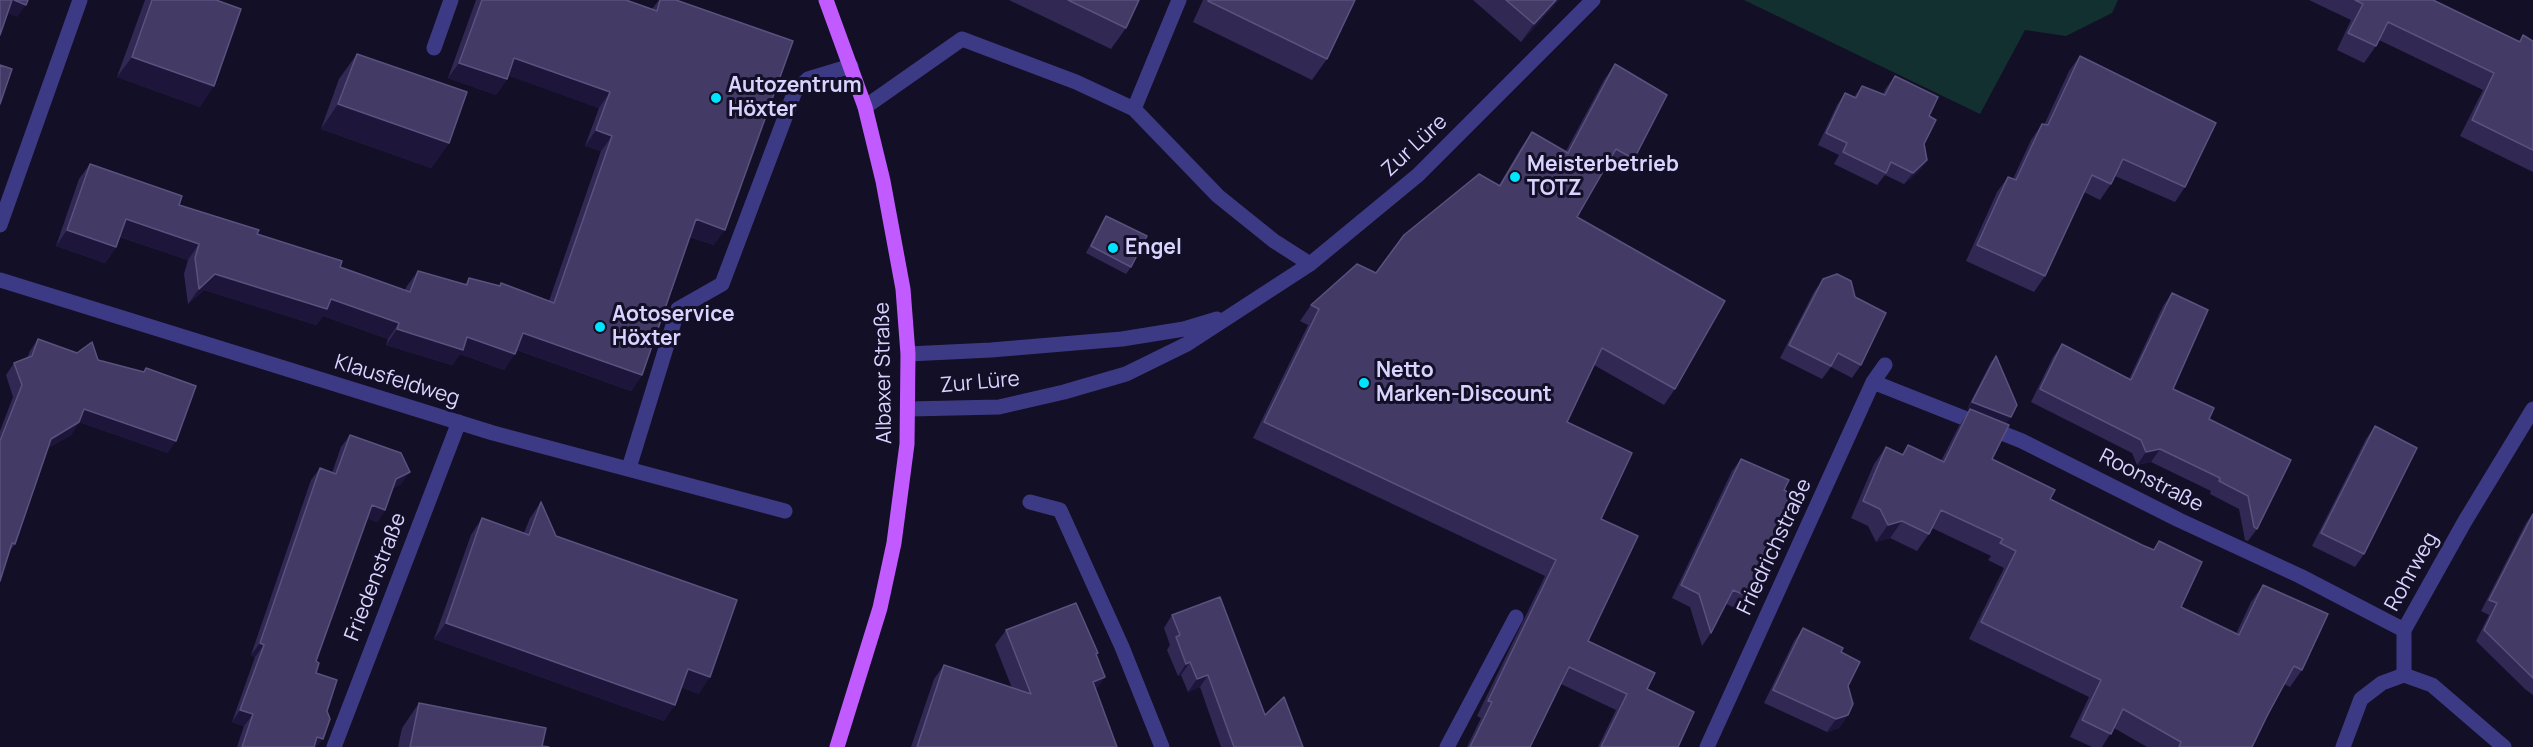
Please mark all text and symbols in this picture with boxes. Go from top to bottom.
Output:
place label: Autozentrum Höxter [728,73,862,123]
marker: Autozentrum Höxter [709,91,723,105]
street label: Zur Lüre [1377,110,1453,182]
place label: Meisterbetrieb TOTZ [1527,152,1679,202]
marker: Meisterbetrieb TOTZ [1508,170,1522,184]
place label: Engel [1125,235,1182,261]
marker: Engel [1106,241,1120,255]
place label: Aotoservice Höxter [612,302,735,352]
street label: Albaxer Straße [870,302,898,444]
marker: Aotoservice Höxter [593,320,607,334]
street label: Klausfeldweg [331,350,463,412]
place label: Netto Marken-Discount [1376,358,1552,408]
street label: Zur Lüre [939,367,1021,399]
marker: Netto Marken-Discount [1357,376,1371,390]
street label: Roonstraße [2095,444,2207,518]
street label: Friedrichstraße [1732,475,1818,619]
street label: Friedenstraße [340,509,412,645]
street label: Rohrweg [2380,528,2444,616]

